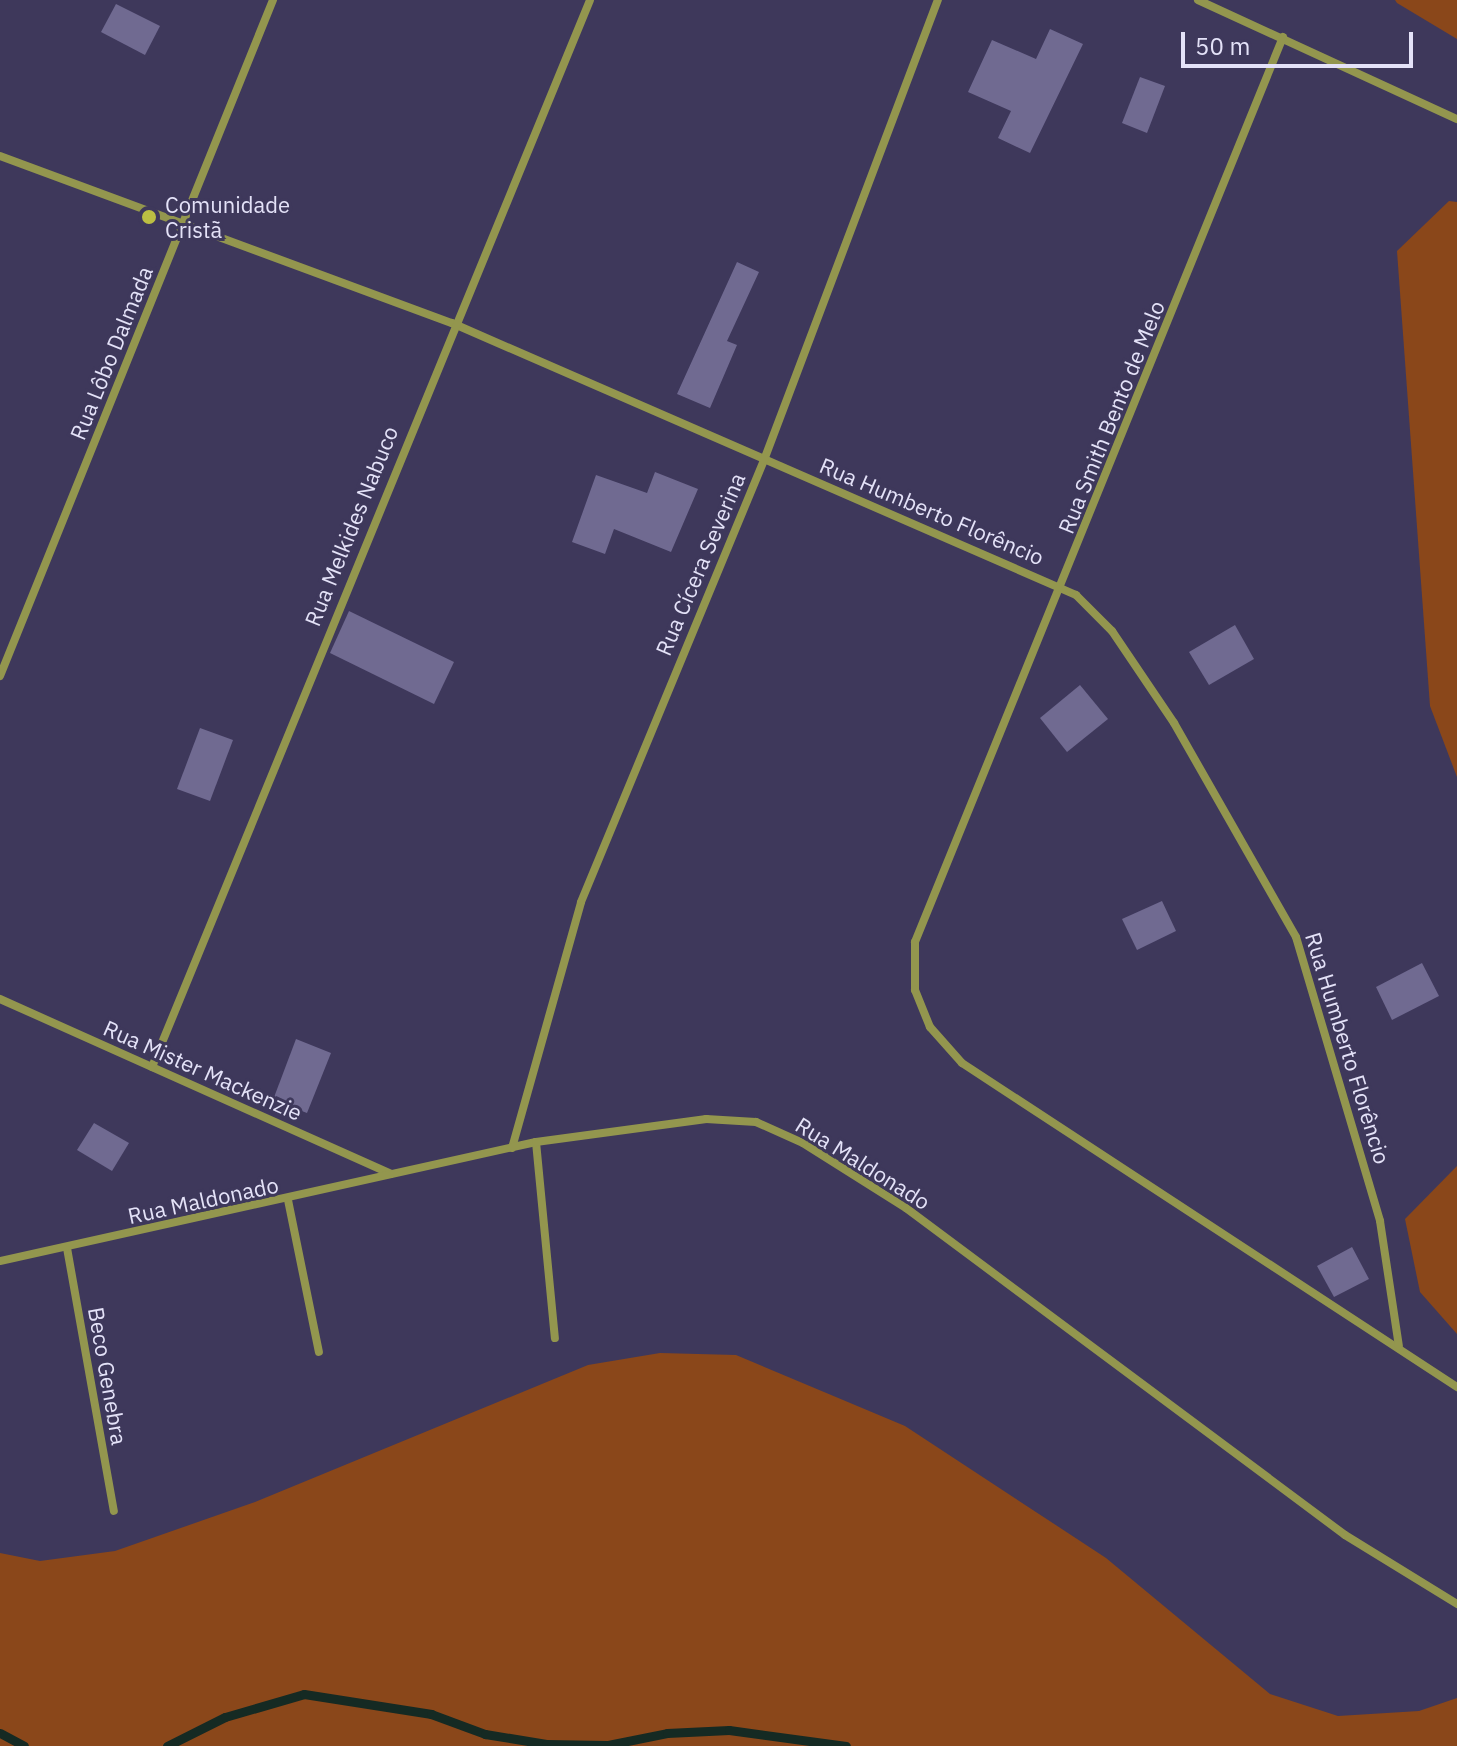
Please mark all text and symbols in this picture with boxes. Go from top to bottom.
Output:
scale bar [1185,16,1417,66]
text: 50 m [1195,30,1250,62]
place label: Comunidade Cristã [165,191,290,242]
marker: Comunidade Cristã [140,208,158,226]
street label: Rua Lôbo Dalmada [64,262,158,444]
street label: Rua Smith Bento de Melo [1052,297,1170,537]
street label: Rua Melkides Nabuco [299,422,403,630]
street label: Rua Humberto Florêncio [816,452,1048,570]
street label: Rua Cícera Severina [650,469,750,659]
street label: Rua Humberto Florêncio [1300,929,1396,1167]
street label: Rua Mister Mackenzie [100,1014,306,1126]
street label: Rua Maldonado [791,1111,935,1215]
street label: Rua Maldonado [125,1171,281,1229]
street label: Beco Genebra [83,1305,133,1447]

